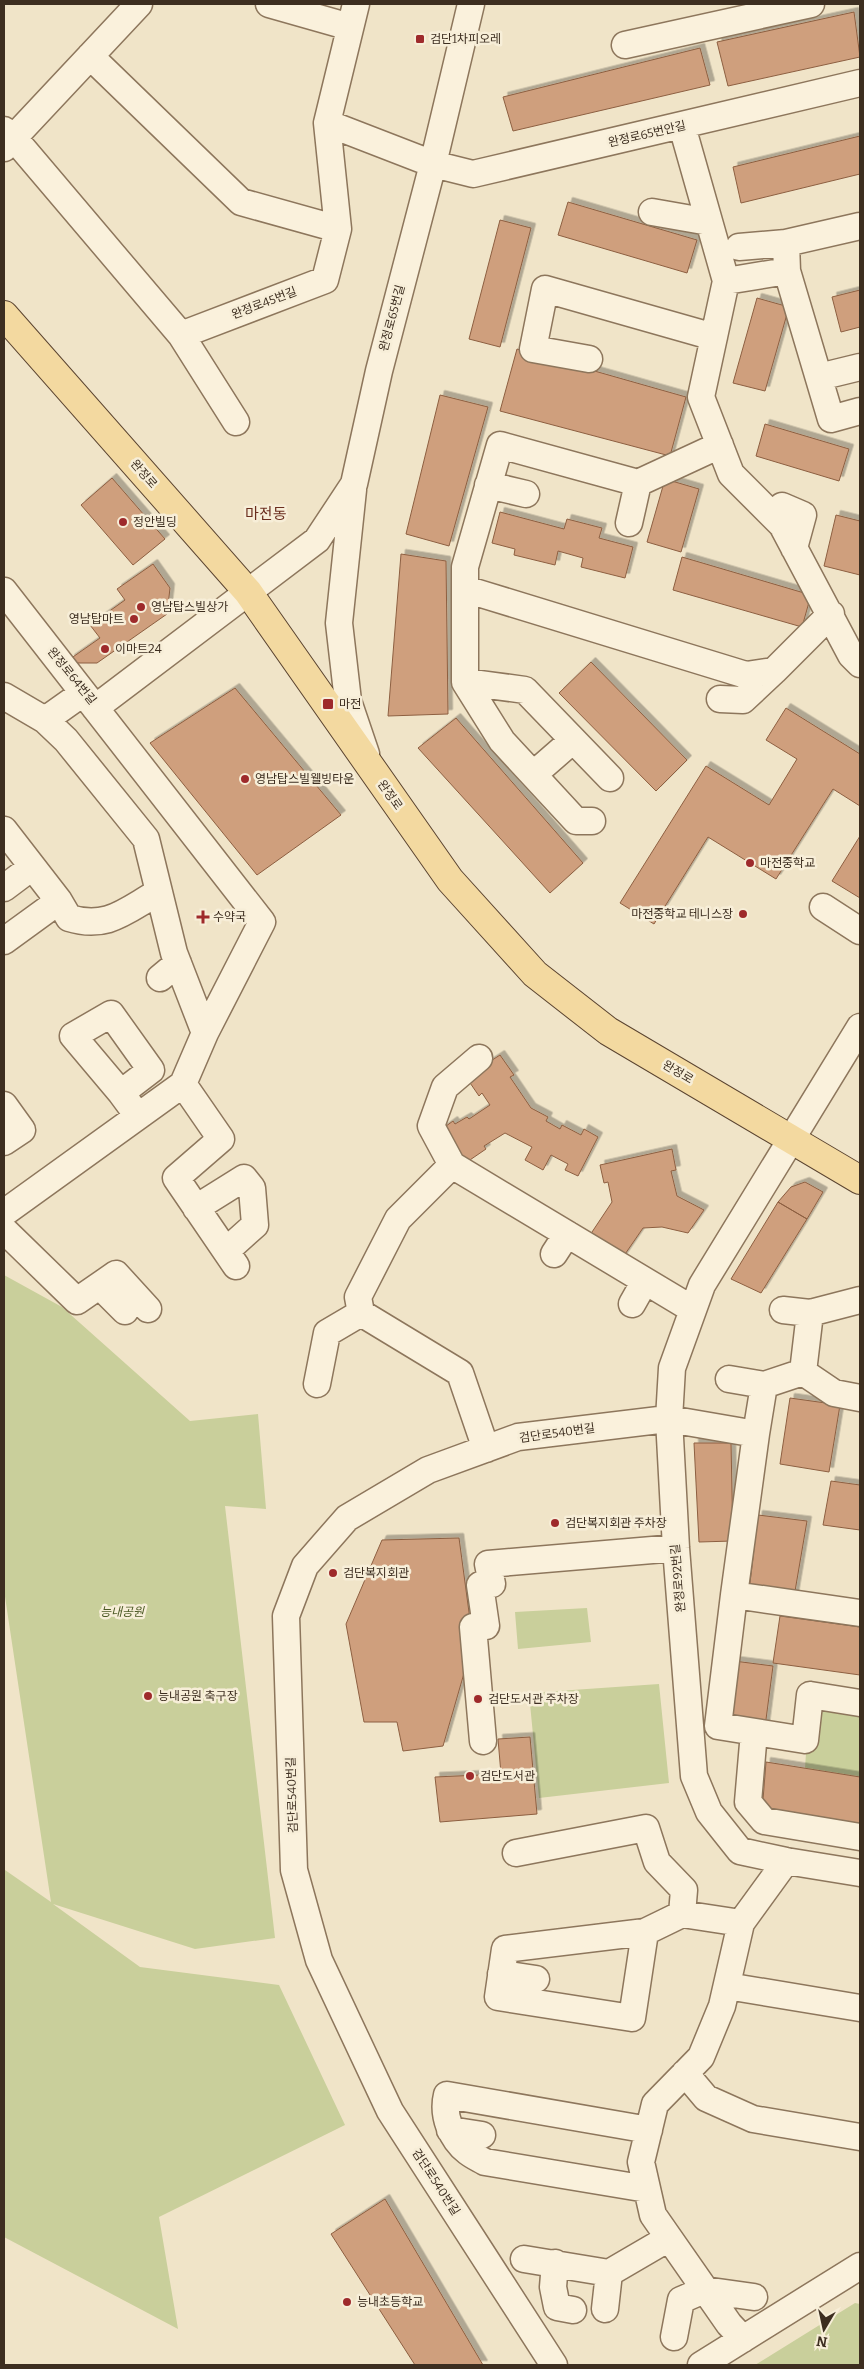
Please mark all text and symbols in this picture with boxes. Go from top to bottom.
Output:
place label: 검단1차피오레 [430,32,501,46]
marker: 검단1차피오레 [414,33,426,45]
street label: 완정로65번안길 [607,118,687,150]
street label: 완정로65번길 [376,283,408,353]
street label: 완정로45번길 [229,284,299,322]
street label: 완정로 [128,457,160,491]
district label: 마전동 [245,505,287,523]
place label: 정안빌딩 [133,515,177,529]
marker: 정안빌딩 [117,516,129,528]
place label: 영남탑스빌상가 [151,600,228,614]
marker: 영남탑스빌상가 [135,601,147,613]
place label: 영남탑마트 [69,612,124,626]
marker: 영남탑마트 [128,613,140,625]
place label: 이마트24 [115,642,162,656]
marker: 이마트24 [99,643,111,655]
street label: 완정로64번길 [45,645,99,707]
marker: 마전 [321,697,335,711]
place label: 마전 [339,697,361,711]
place label: 영남탑스빌웰빙타운 [255,772,354,786]
marker: 영남탑스빌웰빙타운 [239,773,251,785]
street label: 완정로 [375,777,405,813]
place label: 마전중학교 [760,856,815,870]
marker: 마전중학교 [744,857,756,869]
place label: 마전중학교 테니스장 [631,907,733,921]
marker: 마전중학교 테니스장 [737,908,749,920]
place label: 수약국 [213,910,246,924]
marker: 수약국 [197,911,209,923]
street label: 완정로 [660,1057,696,1087]
street label: 검단로540번길 [518,1421,596,1445]
place label: 검단복지회관 주차장 [565,1516,667,1530]
marker: 검단복지회관 주차장 [549,1517,561,1529]
street label: 완정로92번길 [668,1543,688,1613]
place label: 검단복지회관 [343,1566,409,1580]
marker: 검단복지회관 [327,1567,339,1579]
park label: 능내공원 [100,1605,145,1619]
place label: 능내공원 축구장 [158,1689,238,1703]
marker: 능내공원 축구장 [142,1690,154,1702]
place label: 검단도서관 주차장 [488,1692,579,1706]
marker: 검단도서관 주차장 [472,1693,484,1705]
street label: 검단로540번길 [284,1757,300,1833]
place label: 검단도서관 [480,1769,535,1783]
marker: 검단도서관 [464,1770,476,1782]
street label: 검단로540번길 [409,2146,463,2218]
place label: 능내초등학교 [357,2295,423,2309]
marker: 능내초등학교 [341,2296,353,2308]
north arrow [799,2304,849,2354]
text: N [815,2332,829,2351]

